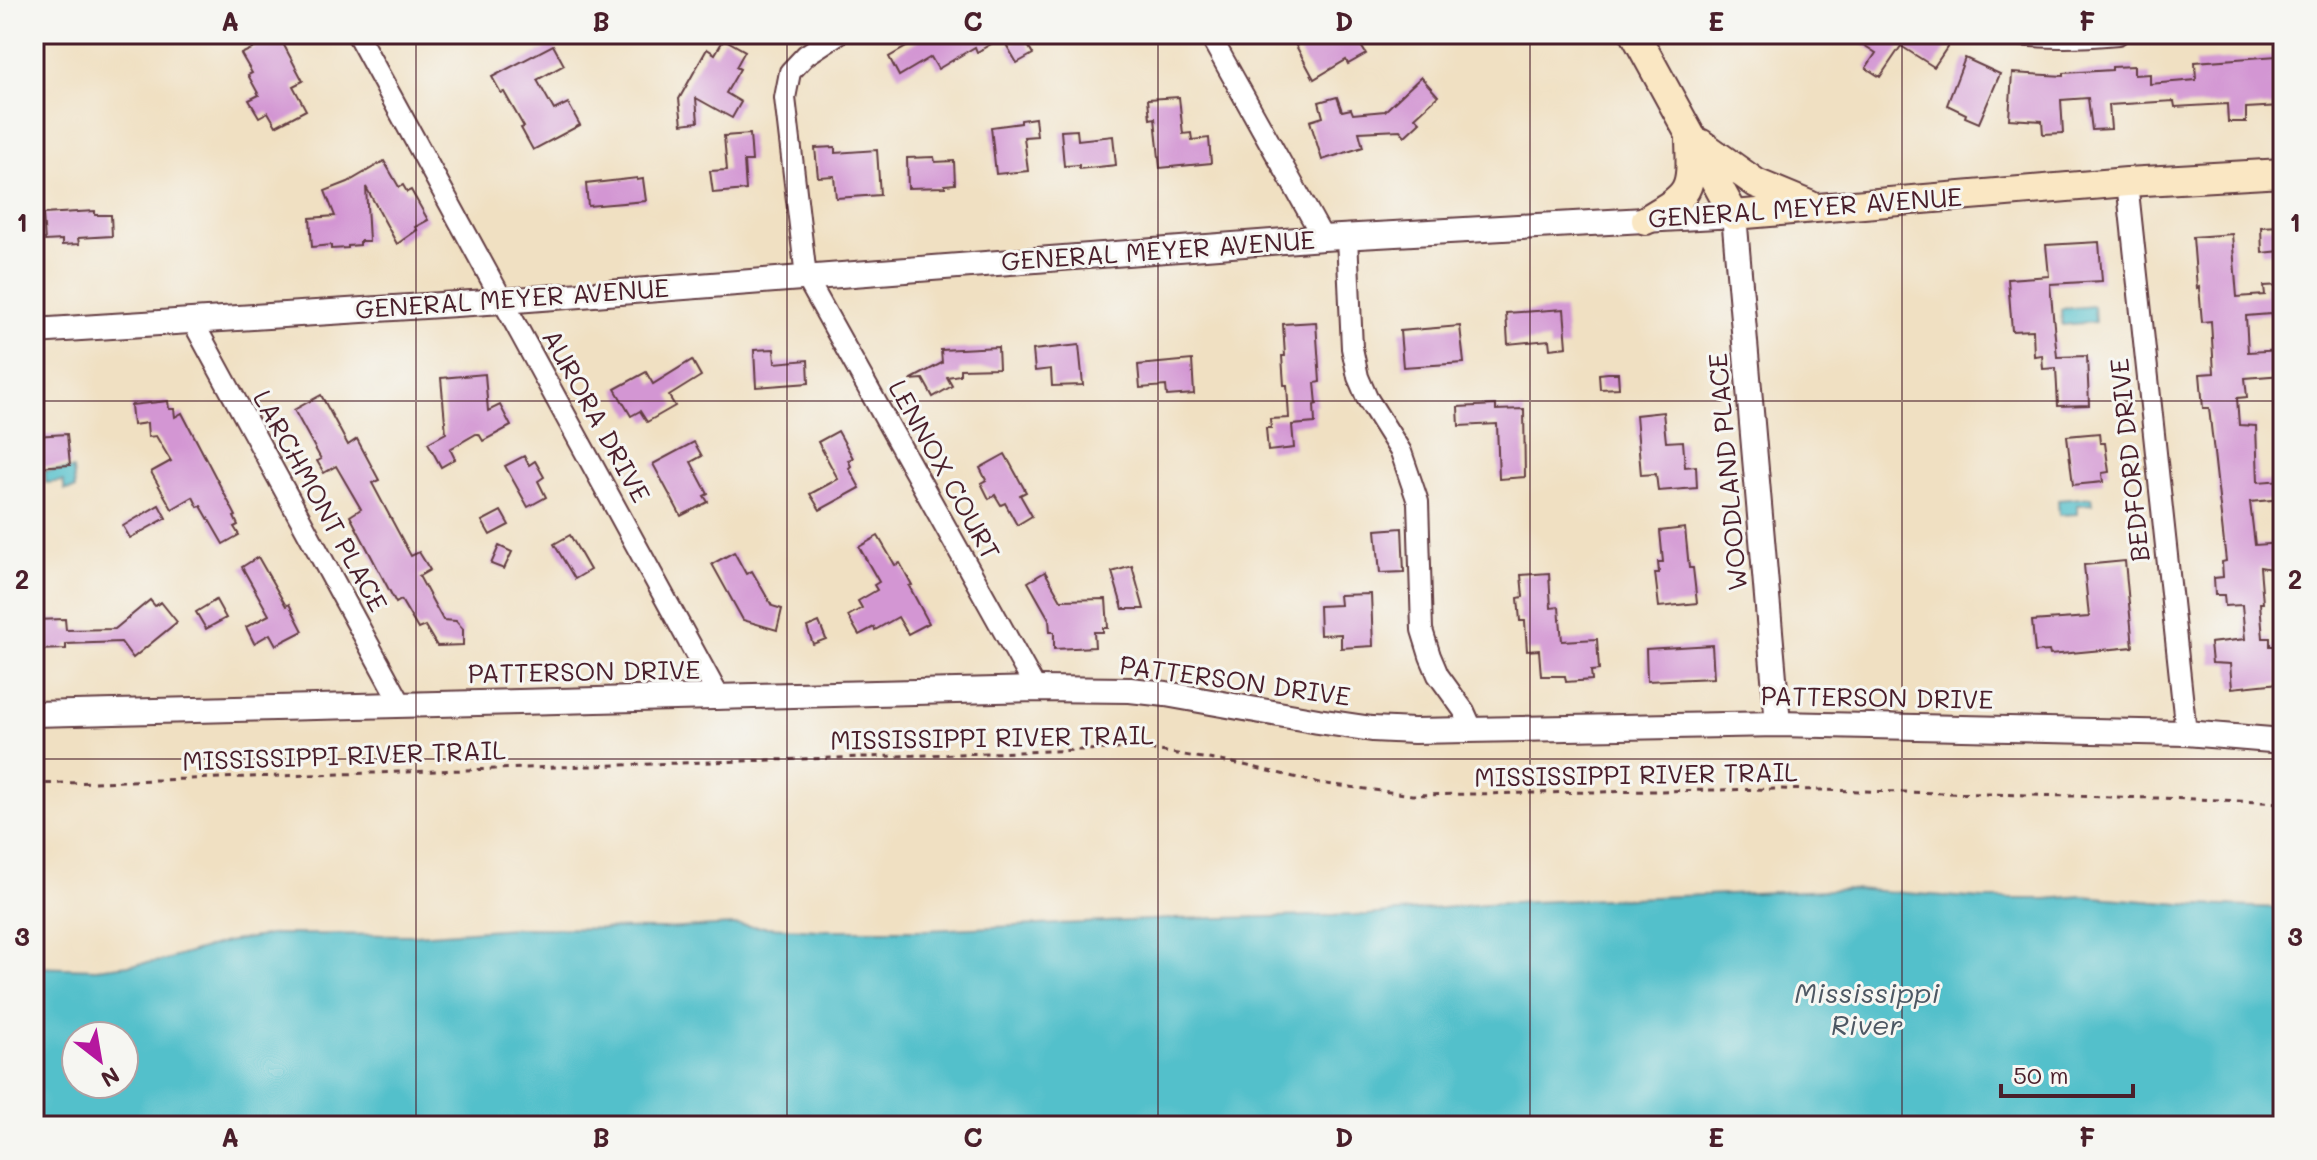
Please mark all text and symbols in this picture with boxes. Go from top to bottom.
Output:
text: A [221,4,239,38]
text: B [592,4,610,38]
text: C [963,4,983,38]
text: D [1335,4,1353,38]
text: E [1708,4,1724,38]
text: F [2079,4,2095,38]
street label: GENERAL MEYER AVENUE [1647,179,1963,235]
text: 1 [16,205,28,239]
text: 1 [2289,205,2301,239]
street label: GENERAL MEYER AVENUE [1000,222,1316,278]
street label: GENERAL MEYER AVENUE [354,270,670,326]
street label: AURORA DRIVE [535,323,659,508]
street label: WOODLAND PLACE [1700,352,1754,592]
street label: BEDFORD DRIVE [2101,357,2157,564]
street label: LENNOX COURT [881,373,1008,566]
street label: LARCHMONT PLACE [246,384,396,617]
text: 2 [15,562,29,596]
text: 2 [2288,562,2302,596]
street label: PATTERSON DRIVE [1118,647,1353,713]
street label: PATTERSON DRIVE [467,652,701,690]
street label: PATTERSON DRIVE [1760,678,1994,716]
street label: MISSISSIPPI RIVER TRAIL [830,717,1154,757]
street label: MISSISSIPPI RIVER TRAIL [182,732,507,778]
street label: MISSISSIPPI RIVER TRAIL [1474,754,1798,794]
text: 3 [14,919,30,953]
text: 3 [2287,919,2303,953]
water label: Mississippi River [1794,974,1940,1042]
north arrow [60,1020,140,1100]
scale bar [2001,1048,2133,1098]
text: 50 m [2013,1059,2069,1090]
text: N [96,1061,125,1094]
text: A [221,1120,239,1154]
text: B [592,1120,610,1154]
text: C [963,1120,983,1154]
text: D [1335,1120,1353,1154]
text: E [1708,1120,1724,1154]
text: F [2079,1120,2095,1154]

